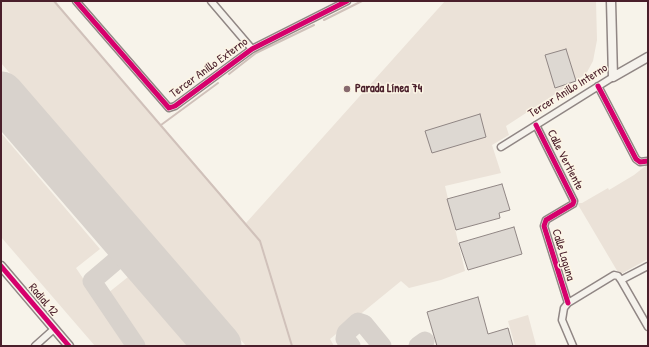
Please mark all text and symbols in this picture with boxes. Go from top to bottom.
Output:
street label: Tercer Anillo Externo [167,35,251,101]
street label: Tercer Anillo Interno [526,61,610,121]
place label: Parada Línea 74 [355,82,422,96]
marker: Parada Línea 74 [342,84,352,94]
street label: Calle Vertiente [544,127,586,193]
street label: Calle Laguna [548,227,578,283]
street label: Radial 12 [25,281,61,319]

